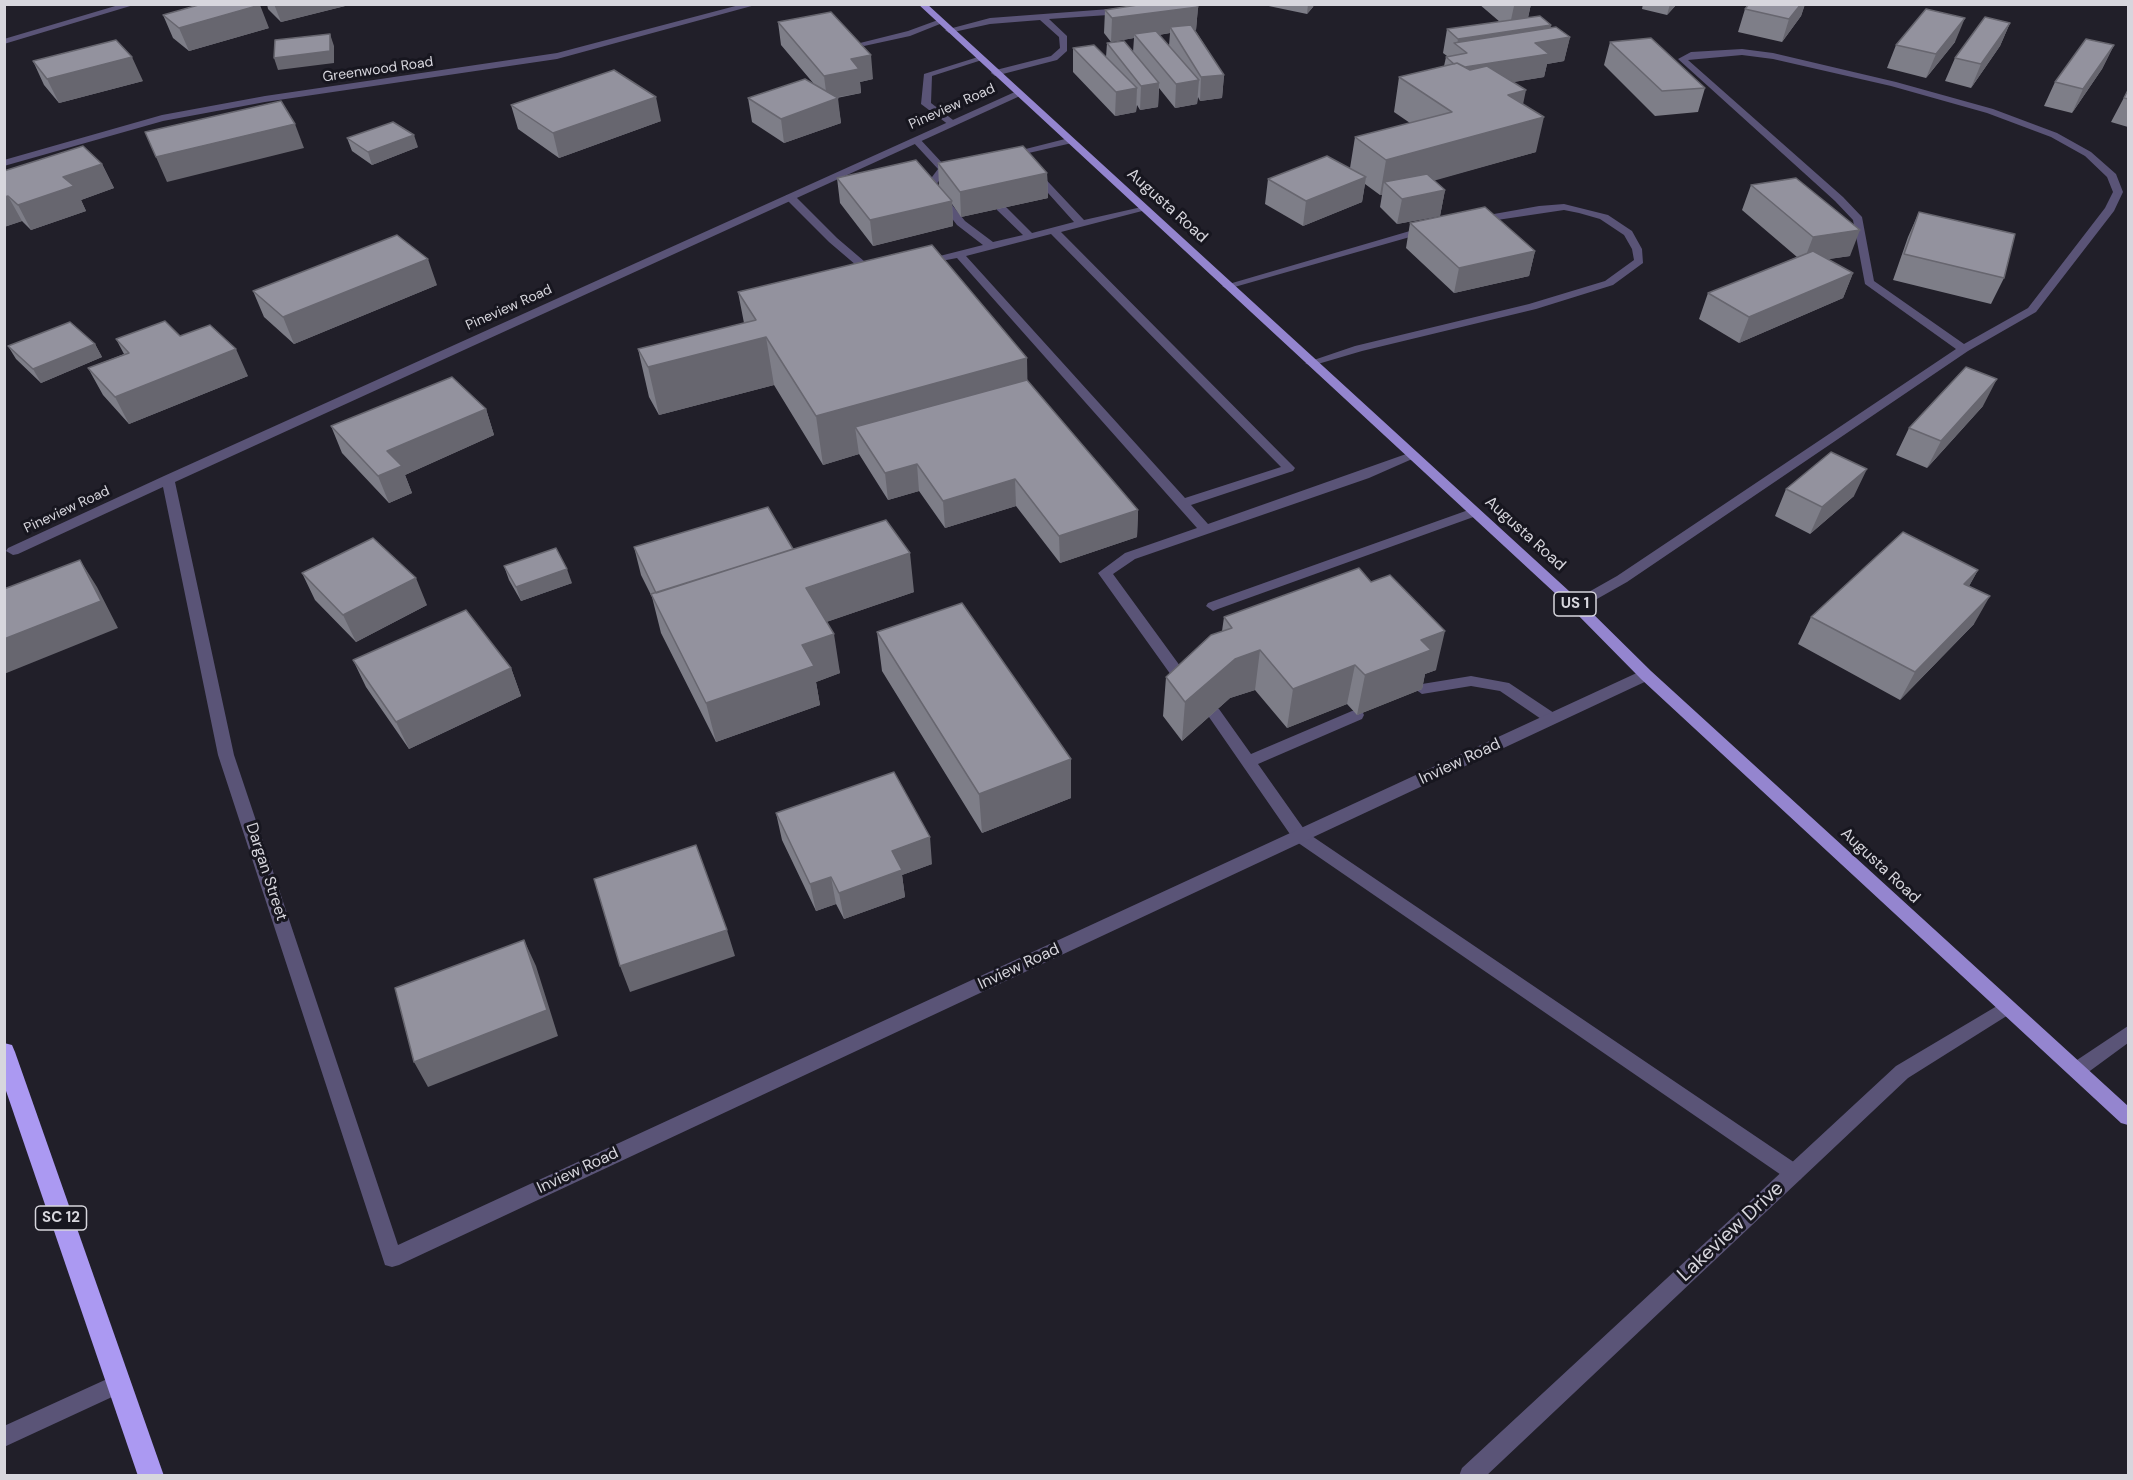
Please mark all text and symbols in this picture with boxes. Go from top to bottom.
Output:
street label: Greenwood Road [322,54,434,86]
street label: Pineview Road [906,80,998,134]
street label: Augusta Road [1123,165,1211,247]
street label: Pineview Road [463,281,555,335]
street label: Pineview Road [21,483,113,537]
street label: Augusta Road [1481,493,1569,575]
road number: US 1 [1554,592,1596,616]
street label: Inview Road [1416,735,1504,789]
street label: Dargan Street [241,821,291,923]
street label: Augusta Road [1836,824,1924,908]
street label: Inview Road [975,940,1063,994]
street label: Inview Road [534,1144,622,1198]
street label: Lakeview Drive [1673,1177,1789,1287]
road number: SC 12 [36,1206,86,1230]

